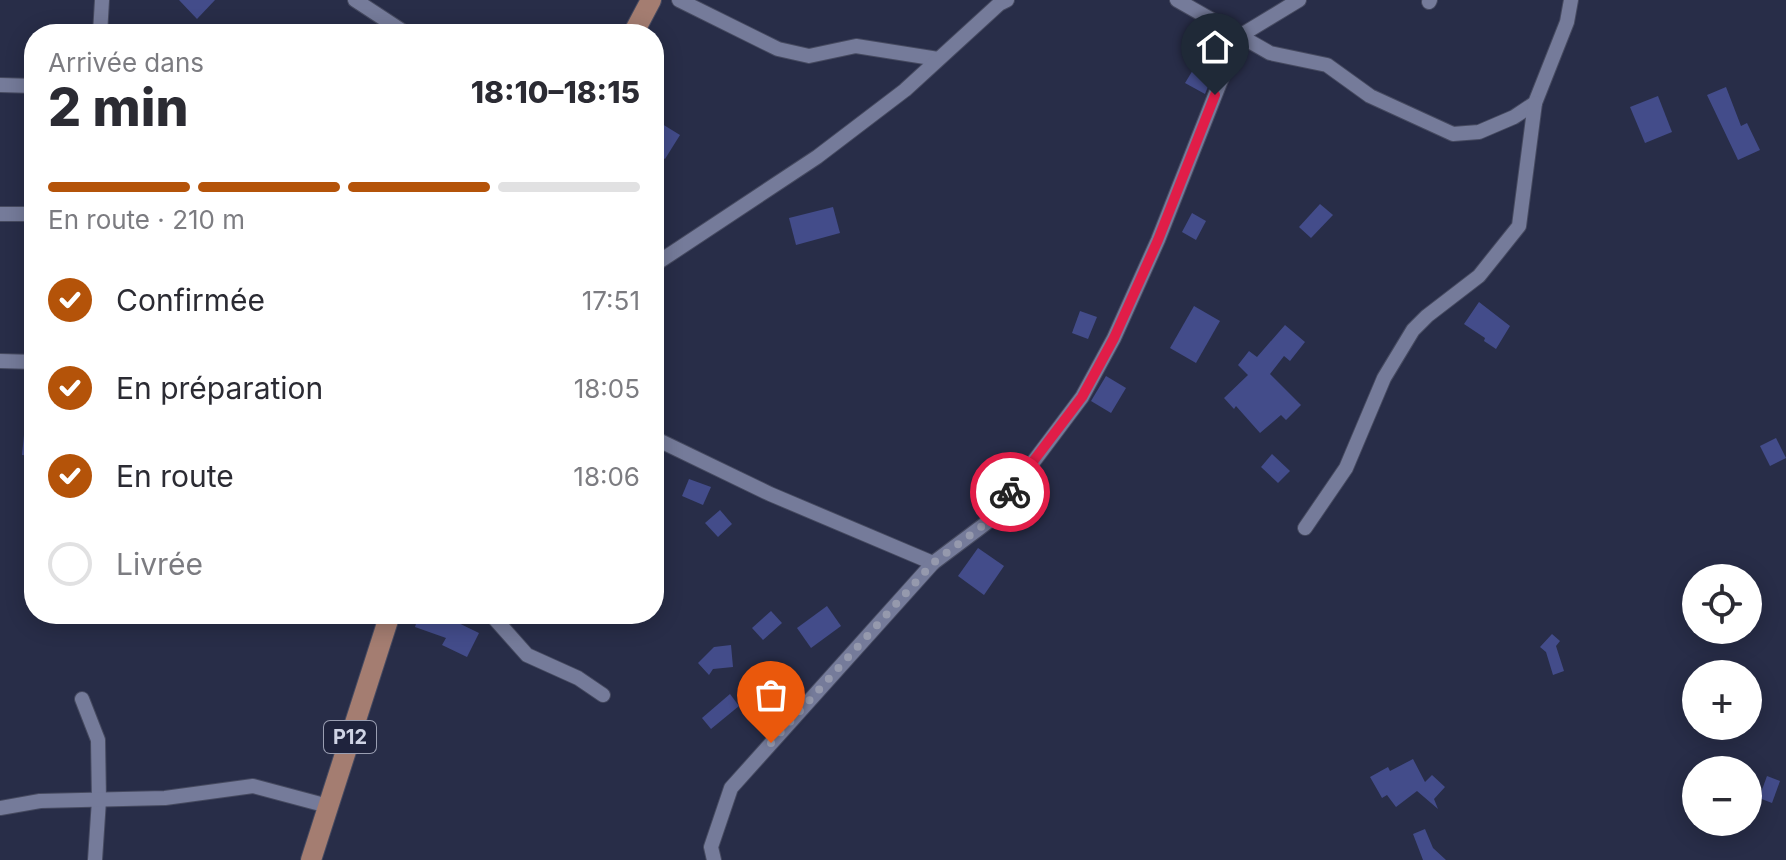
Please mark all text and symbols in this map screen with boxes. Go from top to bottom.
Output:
pin [1181,13,1249,95]
icon: home [1193,25,1237,69]
text: Arrivée dans [48,47,204,78]
text: 18:10–18:15 [471,74,640,110]
text: 2 min [48,76,189,139]
text: En route · 210 m [48,204,245,235]
icon: check [48,278,92,322]
text: Confirmée [116,282,265,318]
text: 17:51 [582,285,640,316]
icon: check [48,366,92,410]
text: En préparation [116,370,323,406]
text: 18:05 [574,373,640,404]
courier [970,452,1050,532]
icon: check [48,454,92,498]
text: En route [116,458,234,494]
text: 18:06 [573,461,640,492]
icon: bike [988,470,1032,514]
text: Livrée [116,546,203,582]
map controls [1682,564,1762,836]
button: locate [1682,564,1762,644]
button: + [1682,660,1762,740]
pin [737,661,805,743]
icon: bag [749,673,793,717]
road number: P12 [324,721,376,753]
button: − [1682,756,1762,836]

